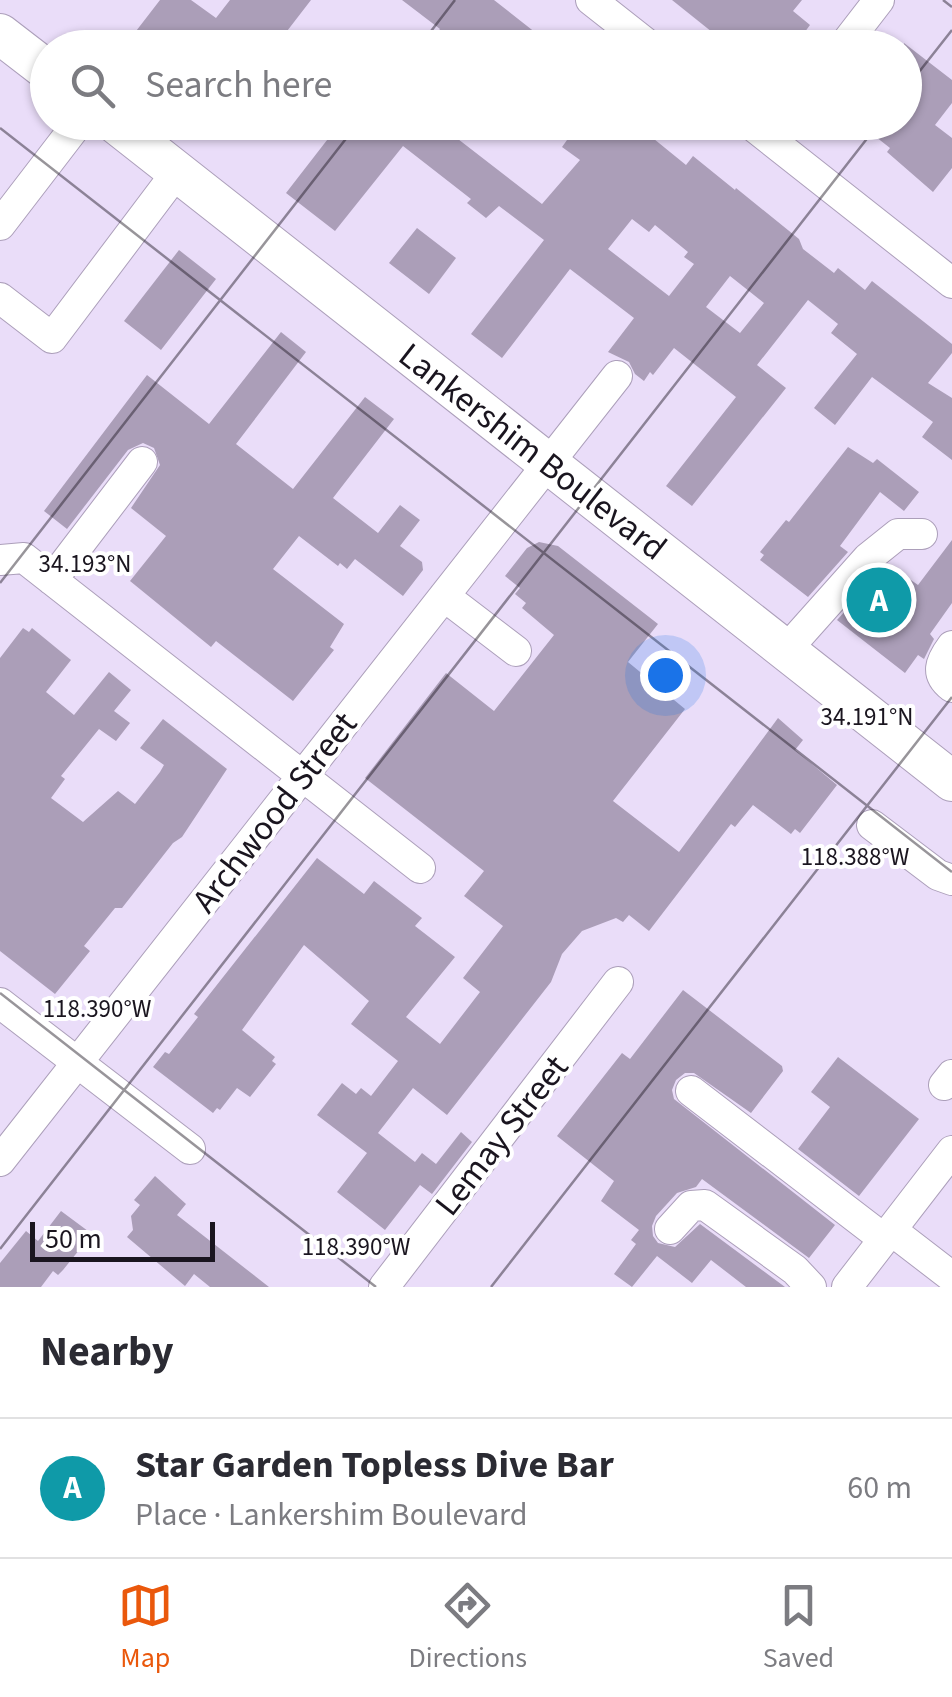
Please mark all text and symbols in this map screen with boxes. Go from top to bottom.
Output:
search box [30,30,922,140]
icon: search [65,58,120,113]
text: Search here [145,58,332,112]
street label: Lankershim Boulevard [388,331,677,572]
text: 34.193°N [39,546,131,582]
pin: A [846,562,912,638]
your location [640,650,691,701]
text: 34.191°N [821,699,913,735]
street label: Archwood Street [180,701,369,924]
text: 118.388°W [801,839,910,875]
text: 118.390°W [43,991,152,1027]
street label: Lemay Street [423,1045,581,1227]
scale bar [30,1217,215,1262]
text: 50 m [45,1219,102,1259]
text: 118.390°W [302,1229,411,1265]
text: Nearby [40,1322,174,1382]
text: Star Garden Topless Dive Bar [135,1438,614,1492]
text: A [63,1465,82,1511]
text: 60 m [847,1465,912,1511]
text: Place · Lankershim Boulevard [135,1492,528,1538]
tab: Map [118,1578,173,1678]
tab: Directions [409,1578,527,1678]
tab: Saved [763,1578,834,1678]

